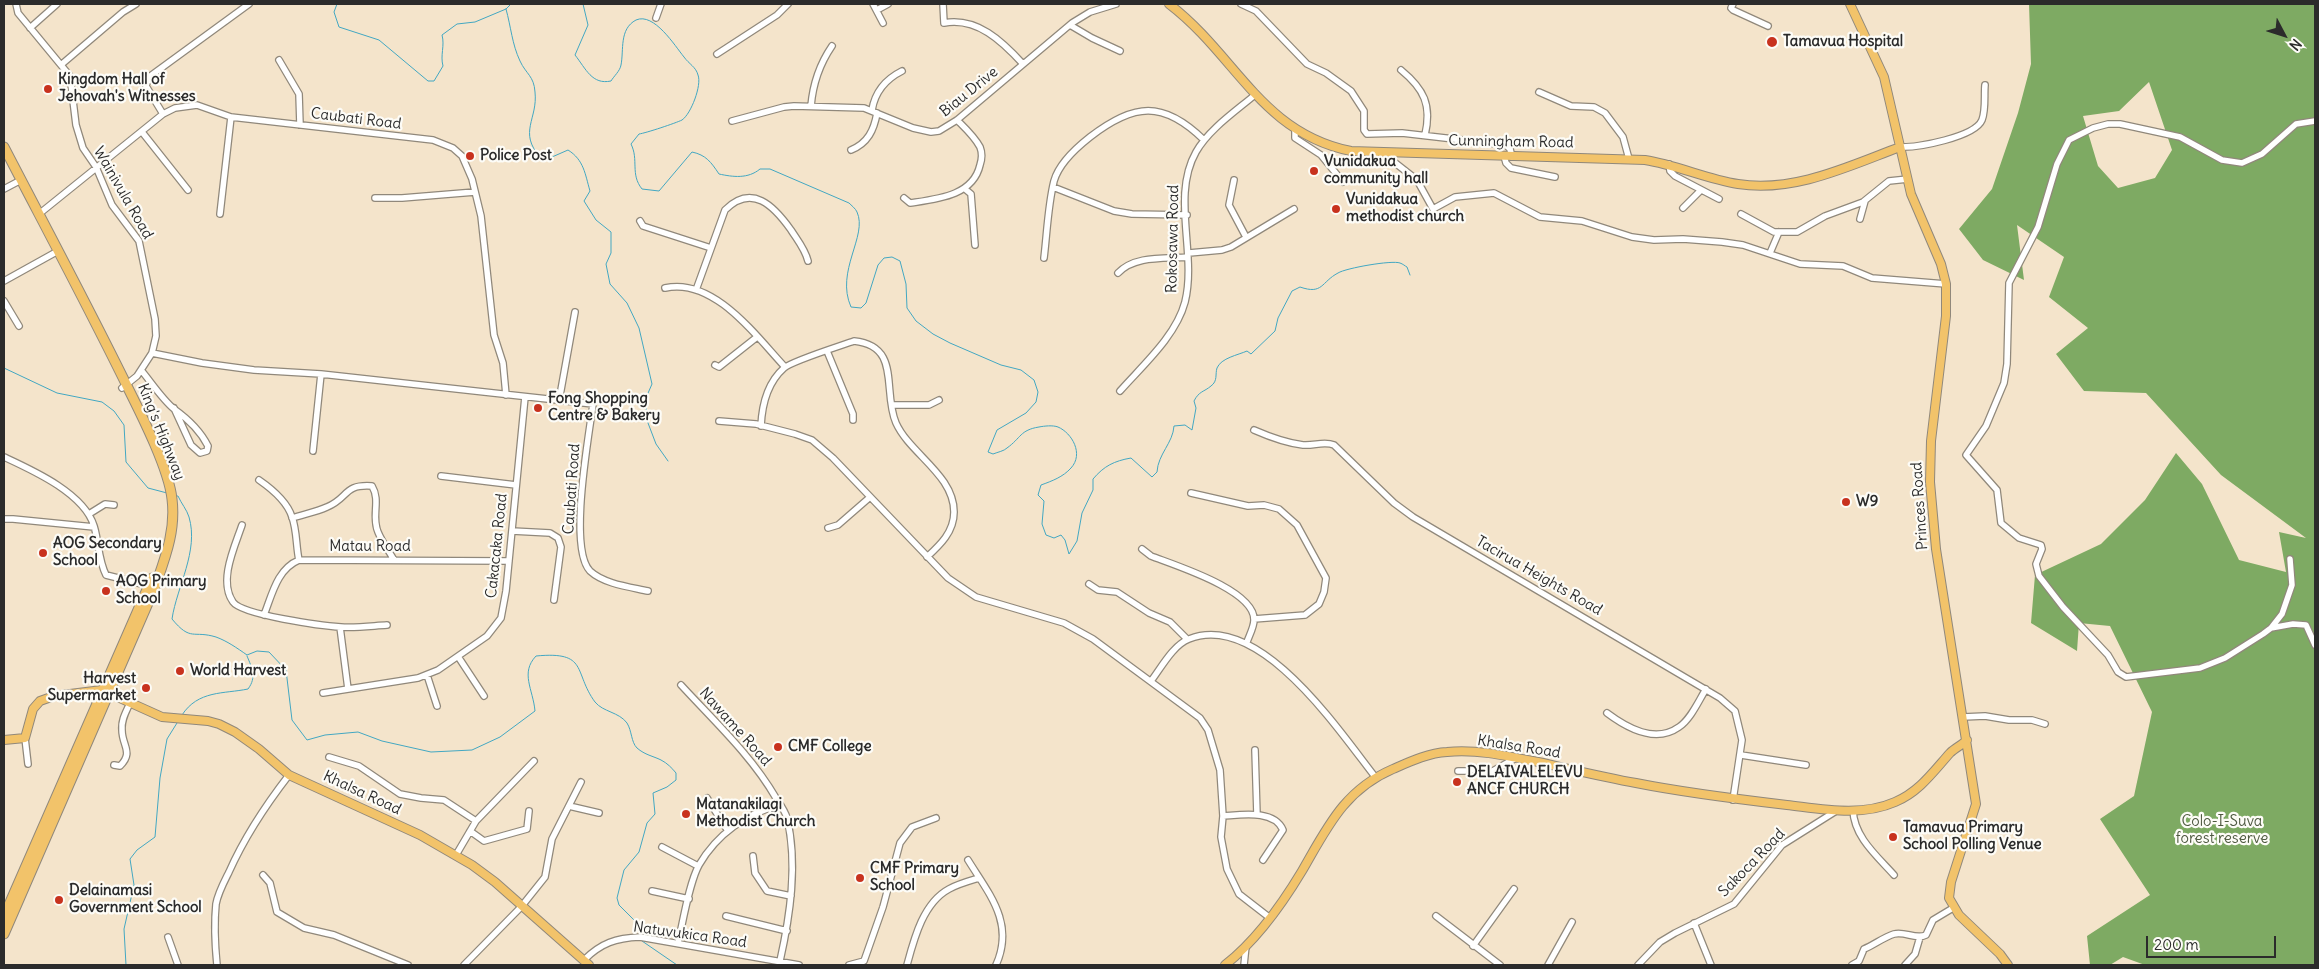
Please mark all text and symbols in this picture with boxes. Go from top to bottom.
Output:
north arrow [2259,10,2309,60]
place label: Tamavua Hospital [1783,33,1903,51]
marker: Tamavua Hospital [1765,35,1779,49]
text: N [2285,35,2305,54]
street label: Biau Drive [936,63,1002,121]
place label: Kingdom Hall of Jehovah's Witnesses [58,71,196,106]
marker: Kingdom Hall of Jehovah's Witnesses [42,83,54,95]
street label: Caubati Road [310,105,402,133]
street label: Cunningham Road [1448,132,1574,152]
street label: Wainivula Road [89,144,157,242]
place label: Police Post [480,147,552,165]
marker: Police Post [464,150,476,162]
place label: Vunidakua community hall [1324,153,1428,188]
marker: Vunidakua community hall [1308,165,1320,177]
street label: Rokosawa Road [1163,185,1183,293]
place label: Vunidakua methodist church [1346,191,1464,226]
marker: Vunidakua methodist church [1330,203,1342,215]
street label: King's Highway [133,381,189,483]
place label: Fong Shopping Centre & Bakery [548,390,660,425]
marker: Fong Shopping Centre & Bakery [532,402,544,414]
street label: Caubati Road [560,443,584,535]
street label: Princes Road [1908,461,1932,551]
street label: Cakacaka Road [483,493,511,599]
place label: W9 [1856,493,1878,511]
marker: W9 [1840,496,1852,508]
street label: Tacirua Heights Road [1473,532,1605,620]
place label: AOG Secondary School [53,535,162,570]
street label: Matau Road [329,538,411,556]
marker: AOG Secondary School [37,547,49,559]
place label: AOG Primary School [116,573,206,608]
marker: AOG Primary School [100,585,112,597]
place label: World Harvest [190,662,286,680]
marker: World Harvest [174,665,186,677]
place label: Harvest Supermarket [48,670,136,705]
marker: Harvest Supermarket [140,682,152,694]
street label: Nawame Road [695,684,775,770]
street label: Khalsa Road [1476,732,1562,762]
place label: CMF College [788,738,872,756]
marker: CMF College [772,741,784,753]
place label: DELAIVALELEVU ANCF CHURCH [1467,764,1583,799]
street label: Khalsa Road [320,767,404,819]
marker: DELAIVALELEVU ANCF CHURCH [1451,776,1463,788]
place label: Matanakilagi Methodist Church [696,796,815,831]
marker: Matanakilagi Methodist Church [680,808,692,820]
park label: Colo-I-Suva forest reserve [2176,813,2268,848]
place label: Tamavua Primary School Polling Venue [1903,819,2042,854]
street label: Sakoca Road [1715,825,1789,901]
marker: Tamavua Primary School Polling Venue [1887,831,1899,843]
place label: CMF Primary School [870,860,959,895]
marker: CMF Primary School [854,872,866,884]
place label: Delainamasi Government School [69,882,202,917]
marker: Delainamasi Government School [53,894,65,906]
street label: Natuvukica Road [632,918,748,952]
scale bar [2149,926,2279,958]
text: 200 m [2154,935,2199,954]

